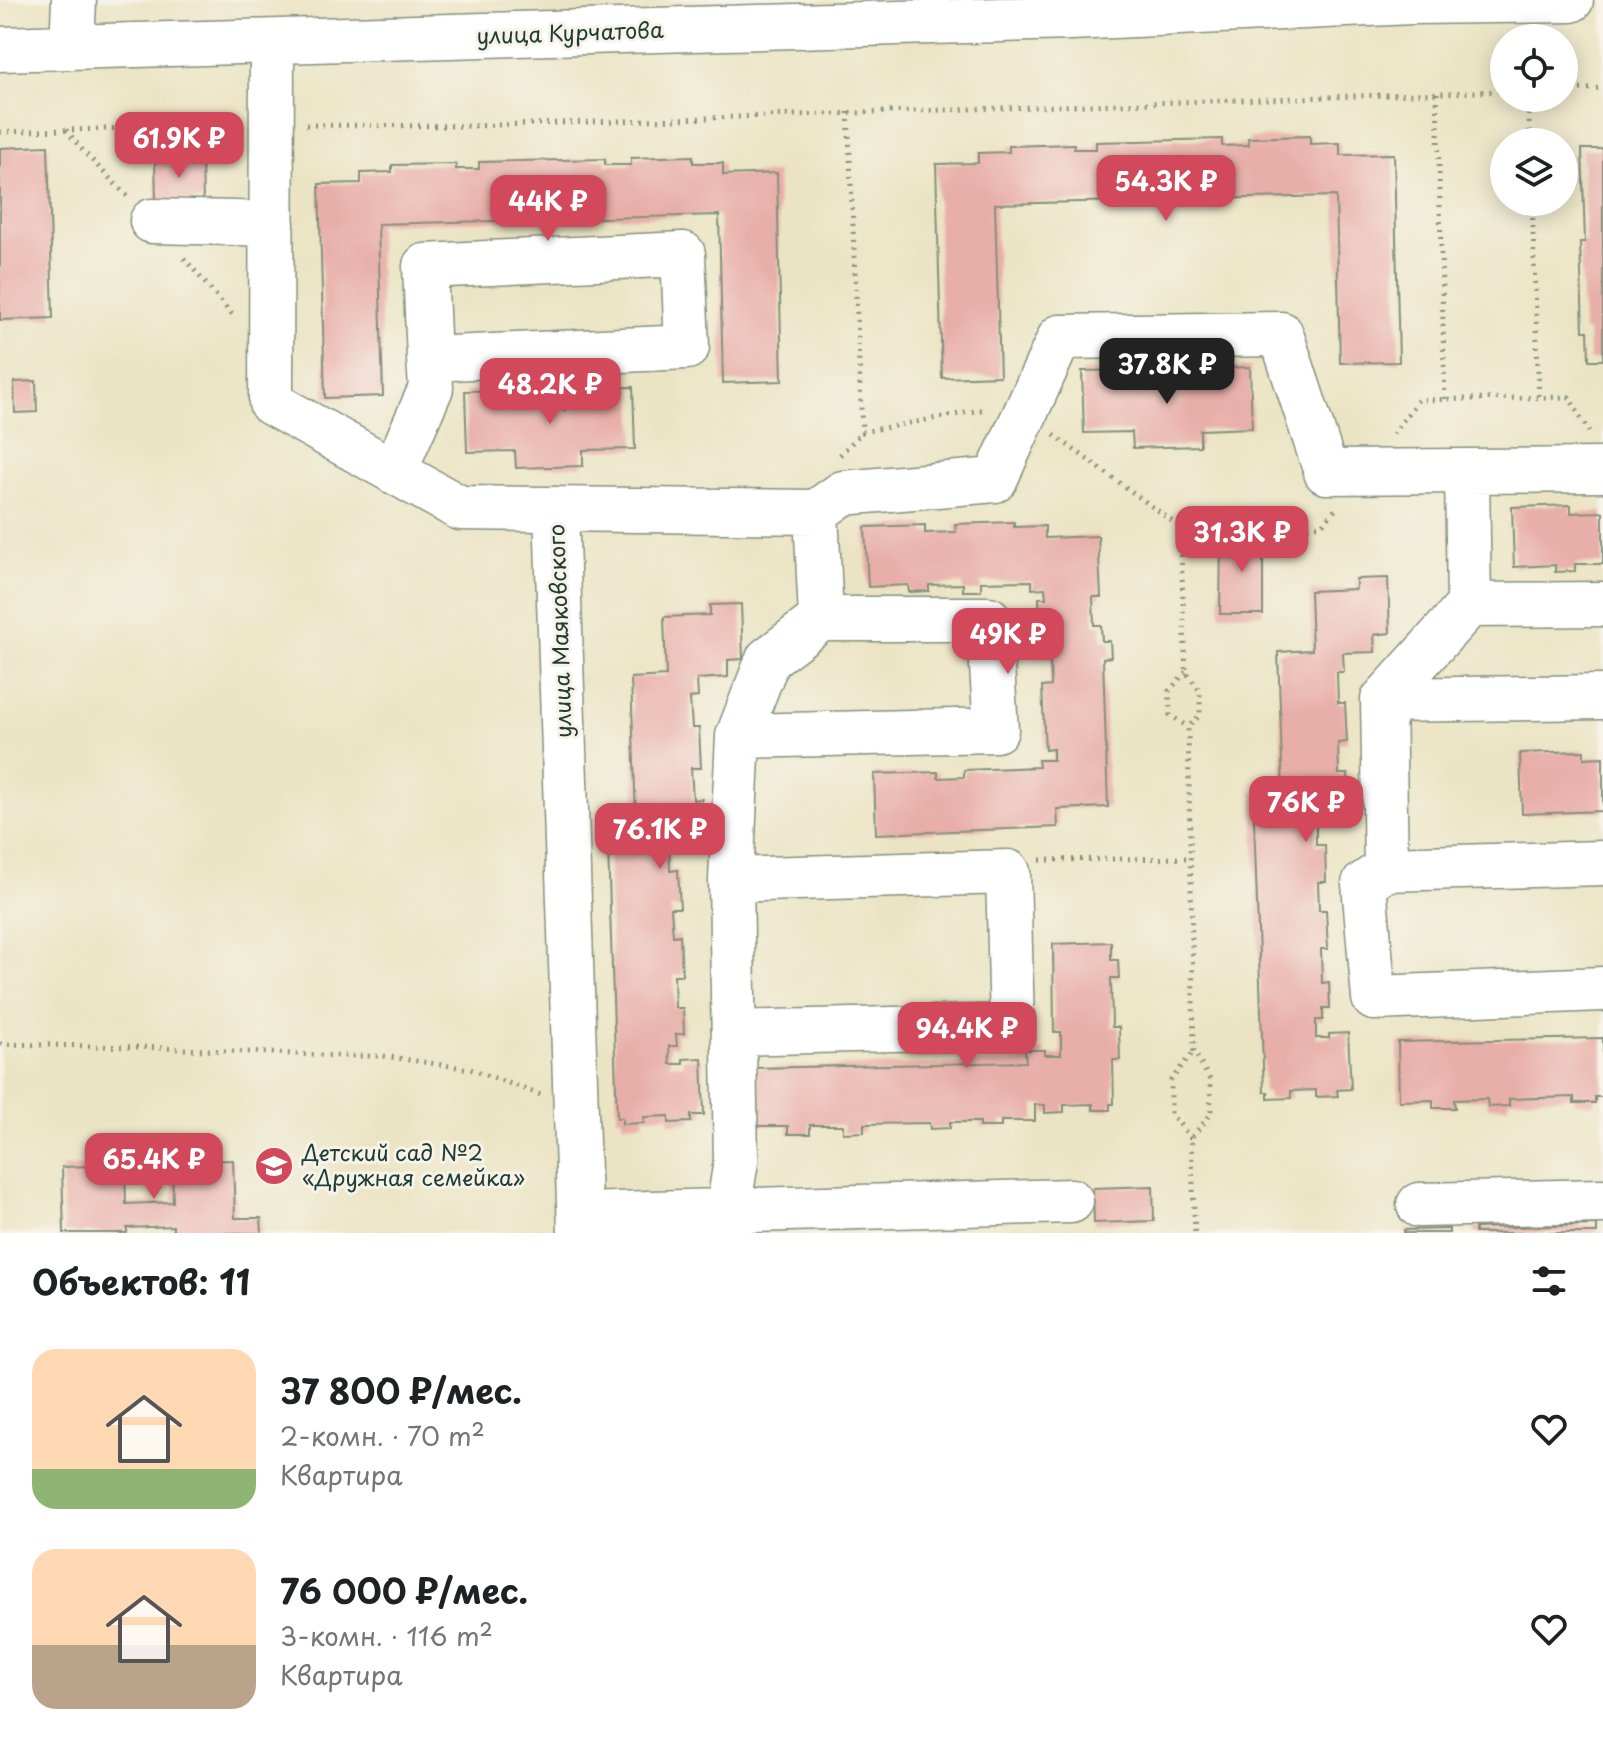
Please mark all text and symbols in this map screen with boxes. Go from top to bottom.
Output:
street label: улица Курчатова [476,12,664,51]
map controls [1490,24,1578,216]
button: locate [1490,24,1578,112]
pin: 61.9K ₽ [105,112,253,180]
text: 61.9K ₽ [133,118,225,157]
button: layers [1490,128,1578,216]
pin: 54.3K ₽ [1092,155,1240,223]
text: 54.3K ₽ [1115,161,1217,200]
pin: 44K ₽ [492,175,604,243]
text: 44K ₽ [508,181,588,220]
pin: 37.8K ₽ [1093,338,1241,406]
text: 37.8K ₽ [1117,344,1217,383]
pin: 48.2K ₽ [476,358,624,426]
text: 48.2K ₽ [498,364,602,403]
pin: 31.3K ₽ [1168,506,1316,574]
text: 31.3K ₽ [1193,512,1291,551]
street label: улица Маяковского [538,523,579,739]
pin: 49K ₽ [952,608,1064,676]
text: 49K ₽ [970,614,1046,653]
pin: 76K ₽ [1250,776,1362,844]
text: 76K ₽ [1267,782,1345,821]
pin: 76.1K ₽ [586,803,734,871]
text: 76.1K ₽ [613,809,707,848]
pin: 94.4K ₽ [893,1002,1041,1070]
text: 94.4K ₽ [916,1008,1018,1047]
pin: 65.4K ₽ [80,1133,228,1201]
place label: Детский сад №2 «Дружная семейка» [301,1135,525,1193]
text: 65.4K ₽ [103,1139,205,1178]
school or university icon: Детский сад №2 «Дружная семейка» [253,1145,295,1187]
text: Объектов: 11 [32,1255,250,1307]
icon: filters [1527,1259,1571,1303]
text: 37 800 ₽/мес. [280,1364,522,1416]
icon: home [96,1381,192,1477]
icon: heart [1527,1407,1571,1451]
text: 2-комн. · 70 m² [280,1416,485,1455]
text: Квартира [280,1455,403,1494]
text: 76 000 ₽/мес. [280,1564,528,1616]
icon: home [96,1581,192,1677]
icon: heart [1527,1607,1571,1651]
text: 3-комн. · 116 m² [280,1616,493,1655]
text: Квартира [280,1655,403,1694]

